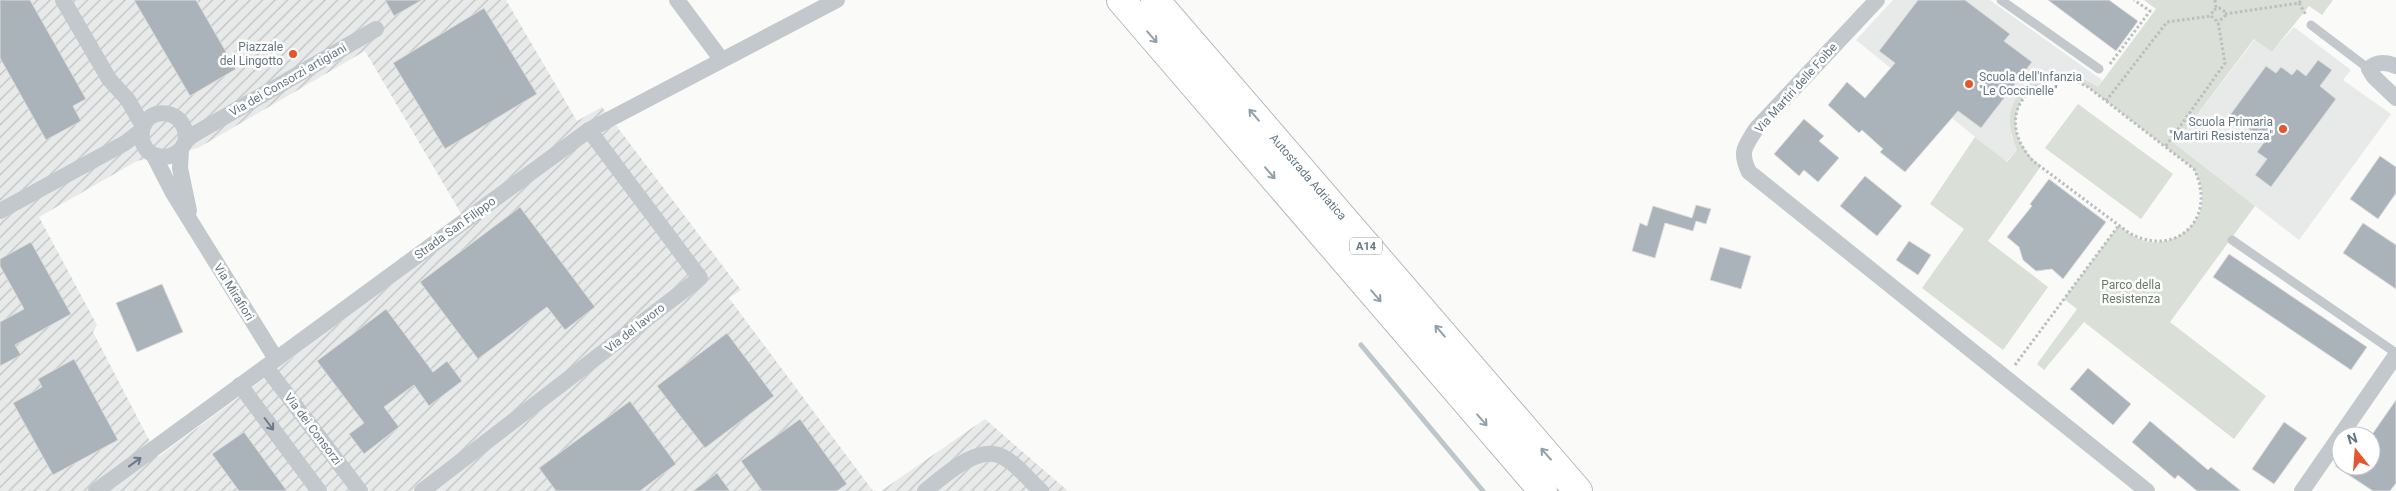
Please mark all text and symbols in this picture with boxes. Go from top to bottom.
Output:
one-way arrow [1147,30,1158,43]
place label: Piazzale del Lingotto [220,40,283,68]
street label: Via Martiri delle Foibe [1752,40,1840,136]
street label: Via dei Consorzi artigiani [227,41,349,119]
marker: Piazzale del Lingotto [287,48,299,60]
place label: Scuola dell'Infanzia "Le Coccinelle" [1979,70,2082,98]
marker: Scuola dell'Infanzia "Le Coccinelle" [1963,78,1975,90]
one-way arrow [1249,109,1260,122]
place label: Scuola Primaria "Martiri Resistenza" [2169,115,2273,143]
marker: Scuola Primaria "Martiri Resistenza" [2277,123,2289,135]
street label: Autostrada Adriatica [1267,131,1349,223]
one-way arrow [1265,166,1276,179]
street label: Strada San Filippo [412,194,498,262]
road number: A14 [1350,238,1382,255]
street label: Via Mirafiori [211,261,257,323]
park label: Parco della Resistenza [2101,278,2161,306]
one-way arrow [1370,290,1382,303]
street label: Via del lavoro [602,300,668,356]
one-way arrow [1435,325,1446,338]
street label: Via dei Consorzi [281,390,345,468]
one-way arrow [1476,413,1487,426]
one-way arrow [264,417,274,431]
north arrow [2331,426,2381,476]
text: N [2345,429,2359,448]
one-way arrow [1540,448,1552,461]
one-way arrow [128,457,142,467]

